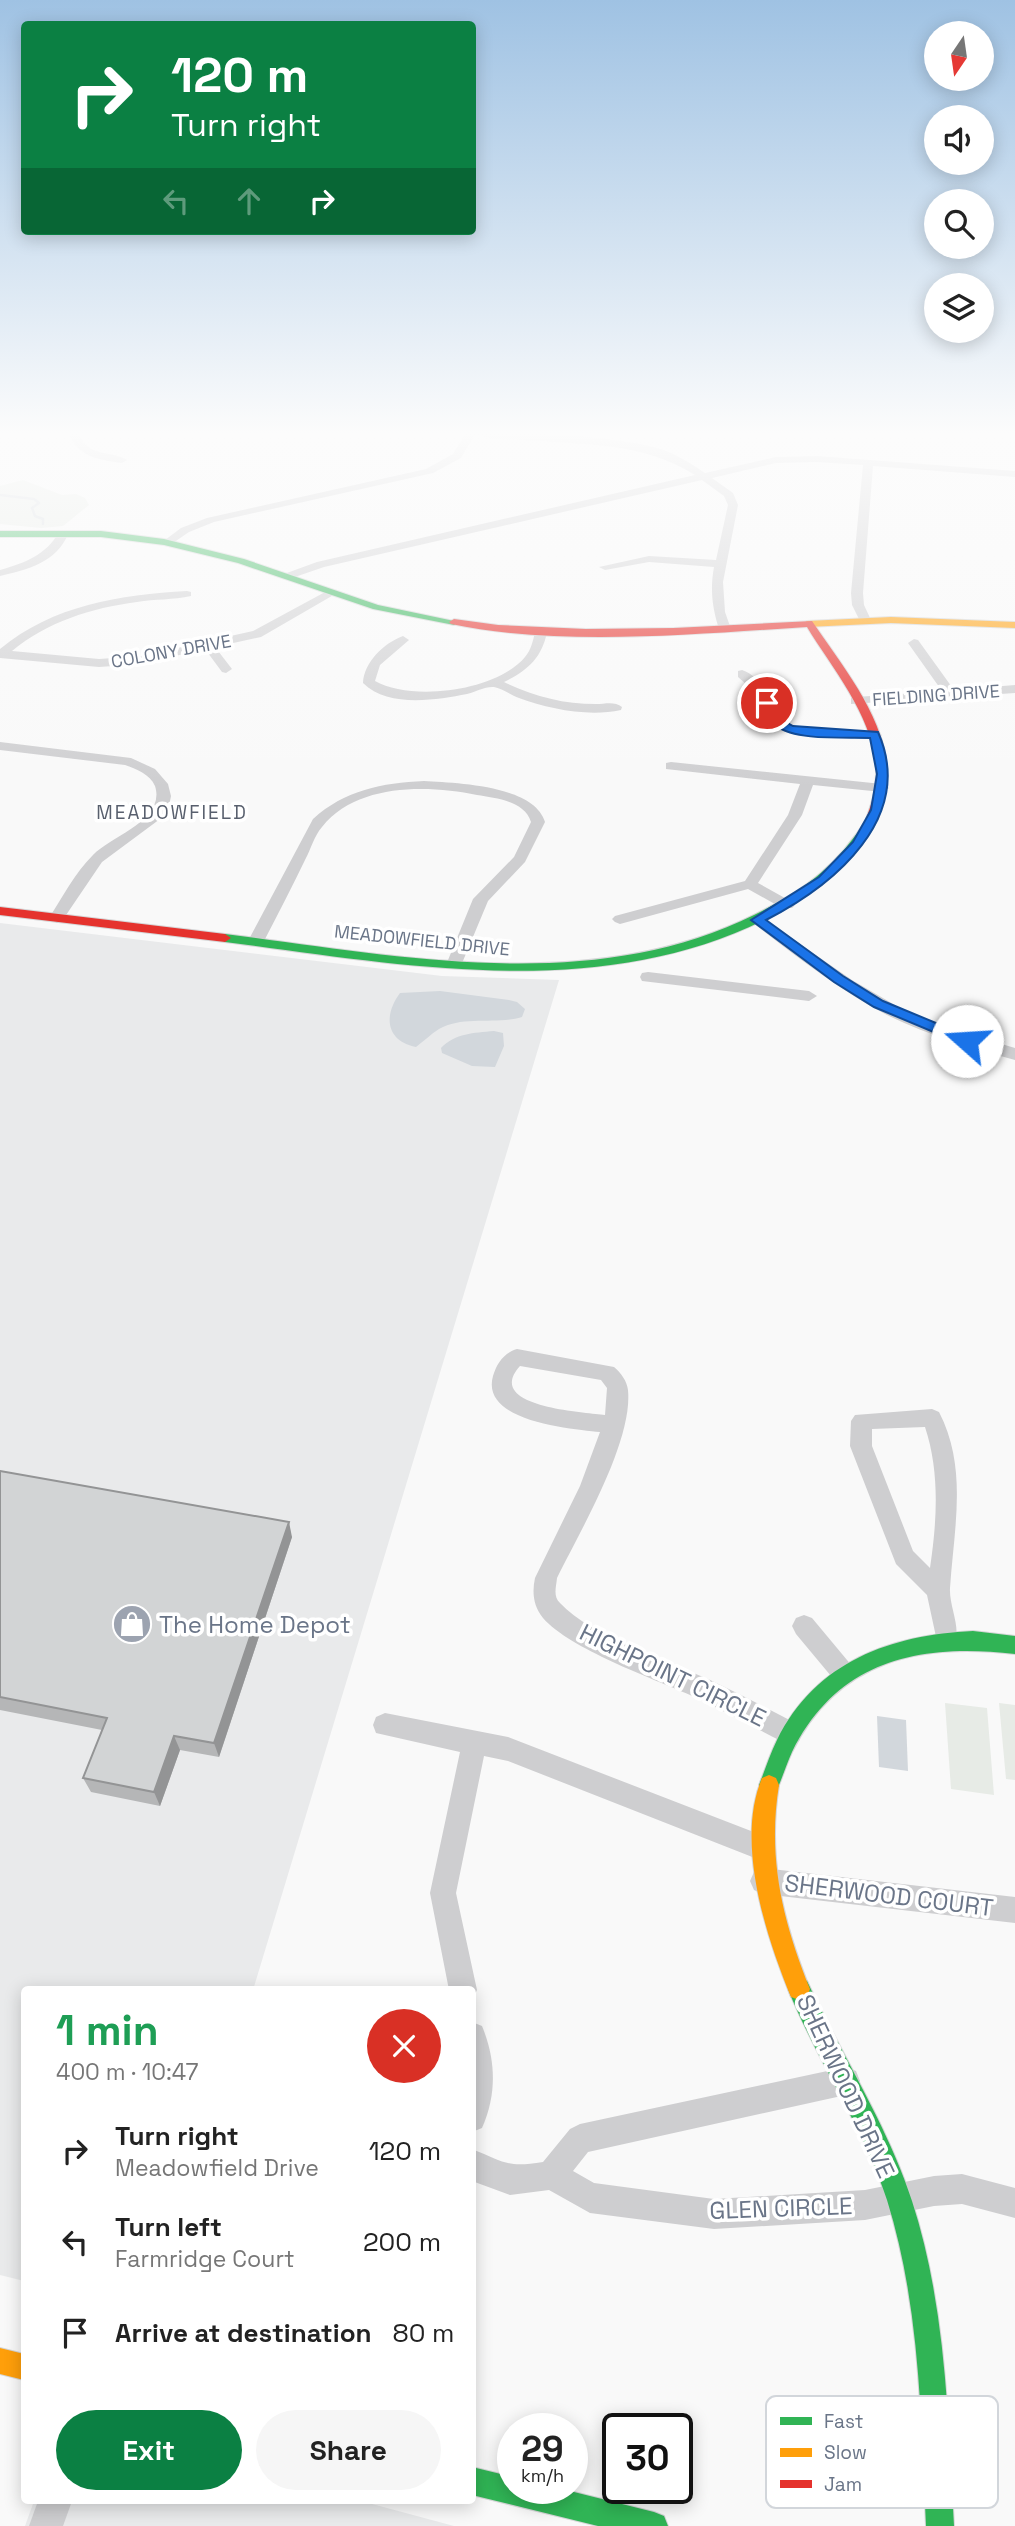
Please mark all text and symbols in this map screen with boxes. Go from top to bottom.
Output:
north arrow [924,21,994,91]
map controls [924,21,994,343]
text: 120 m [171,44,308,106]
icon: right [56,49,147,140]
text: Turn right [171,105,321,145]
button: sound [924,105,994,175]
icon: left [157,182,195,220]
icon: ahead [230,182,268,220]
icon: right [303,182,341,220]
button: search [924,189,994,259]
button: layers [924,273,994,343]
street label: COLONY DRIVE [109,629,233,673]
pin [737,673,797,733]
street label: FIELDING DRIVE [871,679,1001,711]
icon: arrive [748,684,786,722]
district label: MEADOWFIELD [96,800,248,825]
street label: MEADOWFIELD DRIVE [333,919,511,961]
position arrow [930,1004,1004,1078]
shop icon: The Home Depot [111,1603,153,1645]
place label: The Home Depot [159,1609,351,1640]
street label: HIGHPOINT CIRCLE [575,1616,771,1734]
street label: SHERWOOD COURT [783,1867,995,1923]
street label: SHERWOOD DRIVE [790,1989,902,2183]
text: 1 min [56,2004,159,2057]
button: close [367,2009,441,2083]
text: 400 m · 10:47 [56,2057,198,2087]
text: Turn right [115,2119,239,2153]
icon: right [56,2132,94,2170]
text: 120 m [369,2134,441,2168]
text: Meadowfield Drive [115,2153,319,2183]
street label: GLEN CIRCLE [709,2190,853,2226]
text: Turn left [115,2210,222,2244]
icon: left [56,2223,94,2261]
text: 200 m [363,2225,441,2259]
text: Farmridge Court [115,2244,295,2274]
icon: arrive [56,2314,94,2352]
text: Arrive at destination [115,2316,372,2350]
text: 80 m [393,2316,454,2350]
legend [766,2396,998,2508]
text: Fast [824,2409,864,2434]
button: Exit [56,2410,242,2490]
button: Share [256,2410,441,2490]
speed limit sign: 30 [602,2413,693,2504]
text: 29 [521,2427,564,2471]
text: Slow [824,2440,867,2465]
text: km/h [521,2464,564,2487]
text: Jam [824,2472,862,2497]

